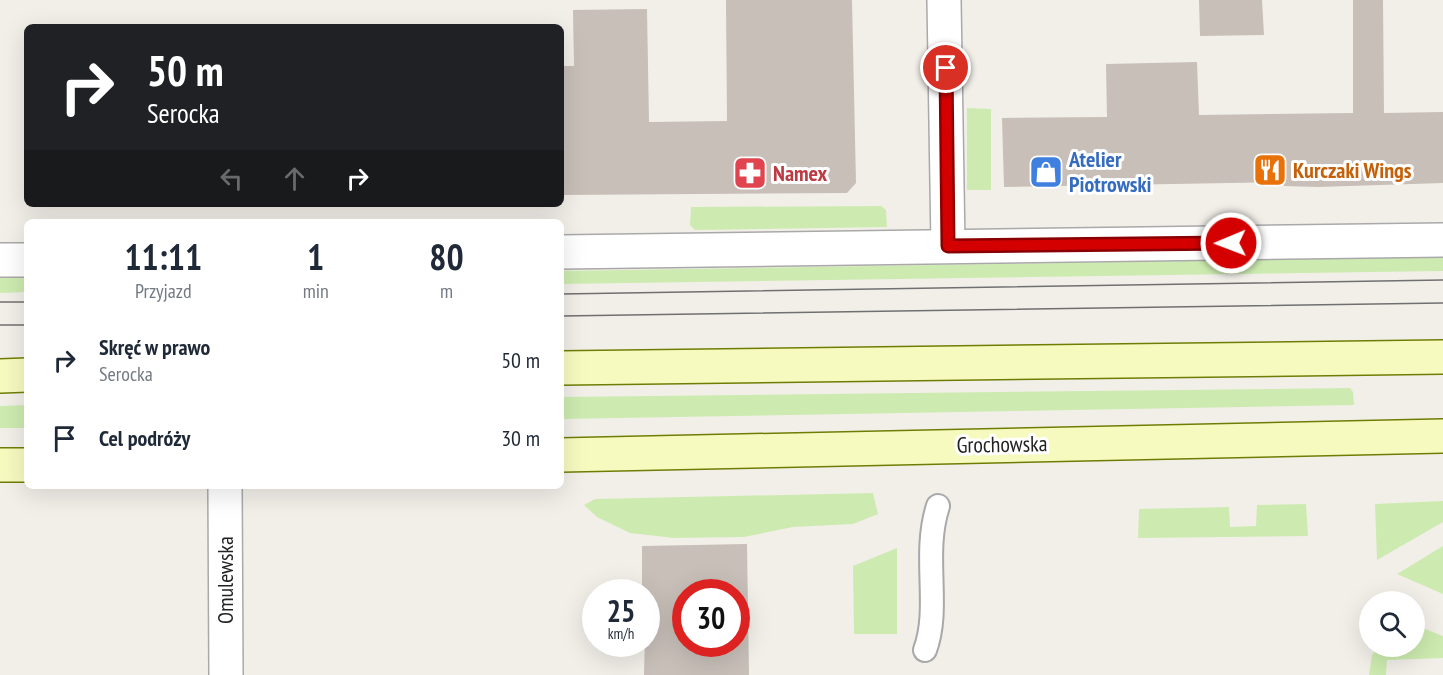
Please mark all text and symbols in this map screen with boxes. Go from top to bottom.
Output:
pin [920,42,971,93]
text: 50 m [147,43,224,98]
icon: right [48,48,126,126]
icon: arrive [929,51,962,84]
text: Serocka [147,96,220,130]
place label: Atelier Piotrowski [1068,145,1152,198]
restaurant icon: Kurczaki Wings [1252,152,1288,188]
shop icon: Atelier Piotrowski [1028,154,1064,190]
pharmacy icon: Namex [732,155,768,191]
place label: Kurczaki Wings [1293,156,1412,184]
place label: Namex [773,159,828,187]
icon: left [215,162,248,195]
icon: ahead [278,162,311,195]
icon: right [341,162,374,195]
position arrow [1199,211,1263,275]
text: 11:11 [124,233,202,280]
text: 1 [307,233,324,280]
text: 80 [429,233,464,280]
text: Przyjazd [135,278,192,304]
text: min [303,278,329,304]
text: m [440,278,453,304]
text: Skręć w prawo [99,333,210,361]
icon: right [48,344,81,377]
text: 50 m [501,346,540,374]
text: Serocka [99,361,153,387]
icon: arrive [48,422,81,455]
text: Cel podróży [99,424,190,452]
text: 30 m [501,424,540,452]
street label: Grochowska [956,429,1048,459]
street label: Omulewska [211,536,239,624]
speed limit sign: 30 [672,579,750,657]
text: 25 [607,591,635,630]
map controls [1359,591,1425,657]
button: search [1359,591,1425,657]
text: km/h [608,624,634,643]

